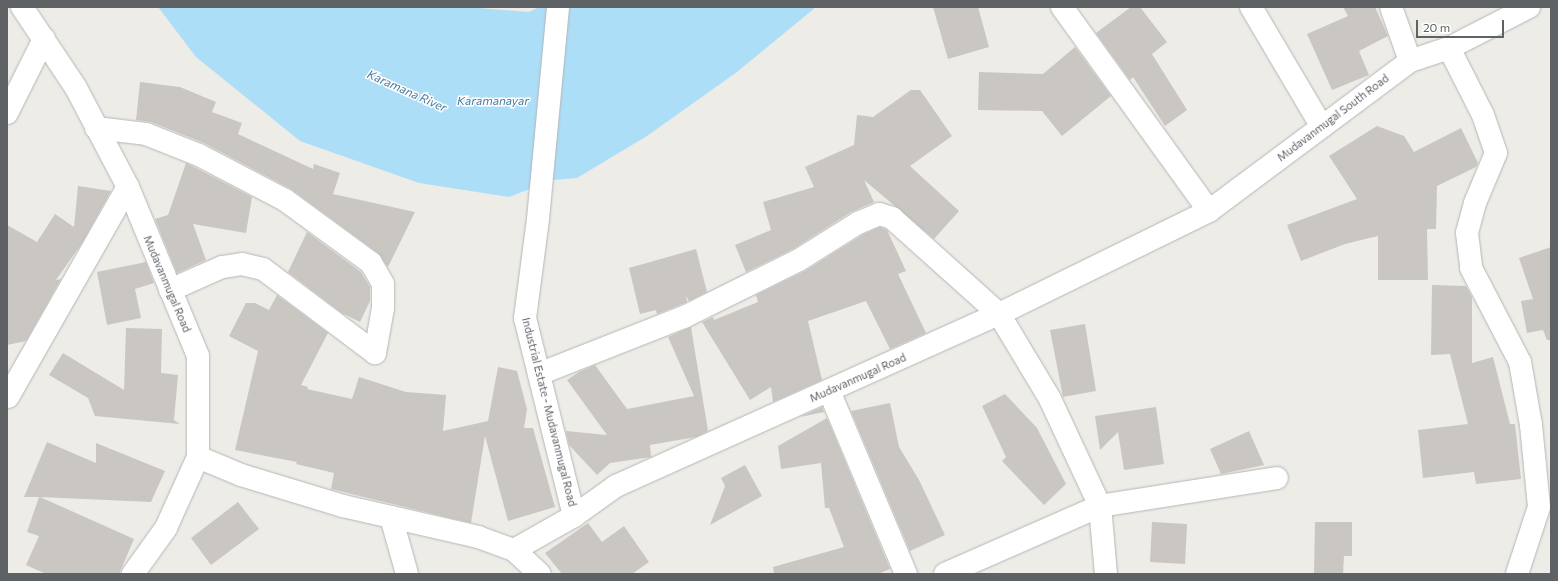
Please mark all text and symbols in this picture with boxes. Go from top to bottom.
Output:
scale bar [1418,12,1506,38]
text: 20 m [1423,20,1450,34]
water label: Karamana River [365,67,449,115]
street label: Mudavanmugal South Road [1275,72,1391,164]
water label: Karamanayar [457,94,529,108]
street label: Mudavanmugal Road [141,233,193,335]
street label: Industrial Estate - Mudavanmugal Road [519,316,579,508]
street label: Mudavanmugal Road [808,351,908,405]

